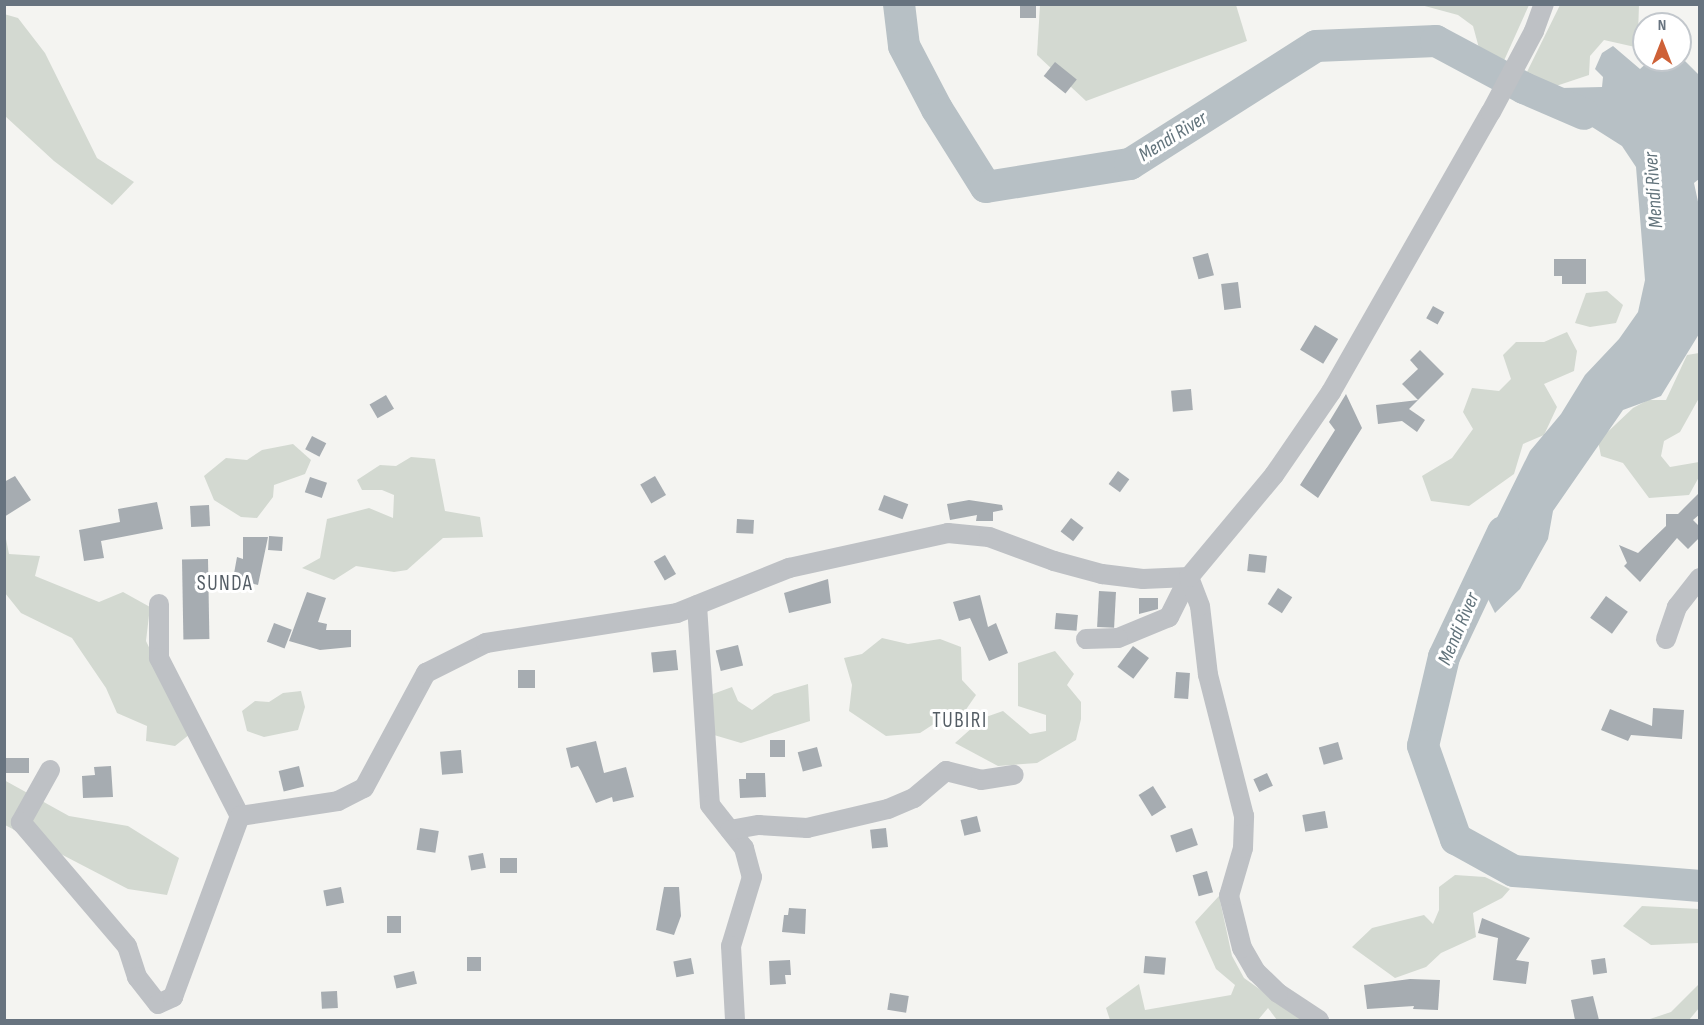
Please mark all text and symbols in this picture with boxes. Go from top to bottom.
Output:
north arrow [1632,12,1692,72]
text: N [1658,16,1666,35]
water label: Mendi River [1134,107,1212,167]
water label: Mendi River [1639,151,1669,229]
district label: SUNDA [197,571,253,597]
water label: Mendi River [1433,589,1485,669]
district label: TUBIRI [932,708,988,734]

